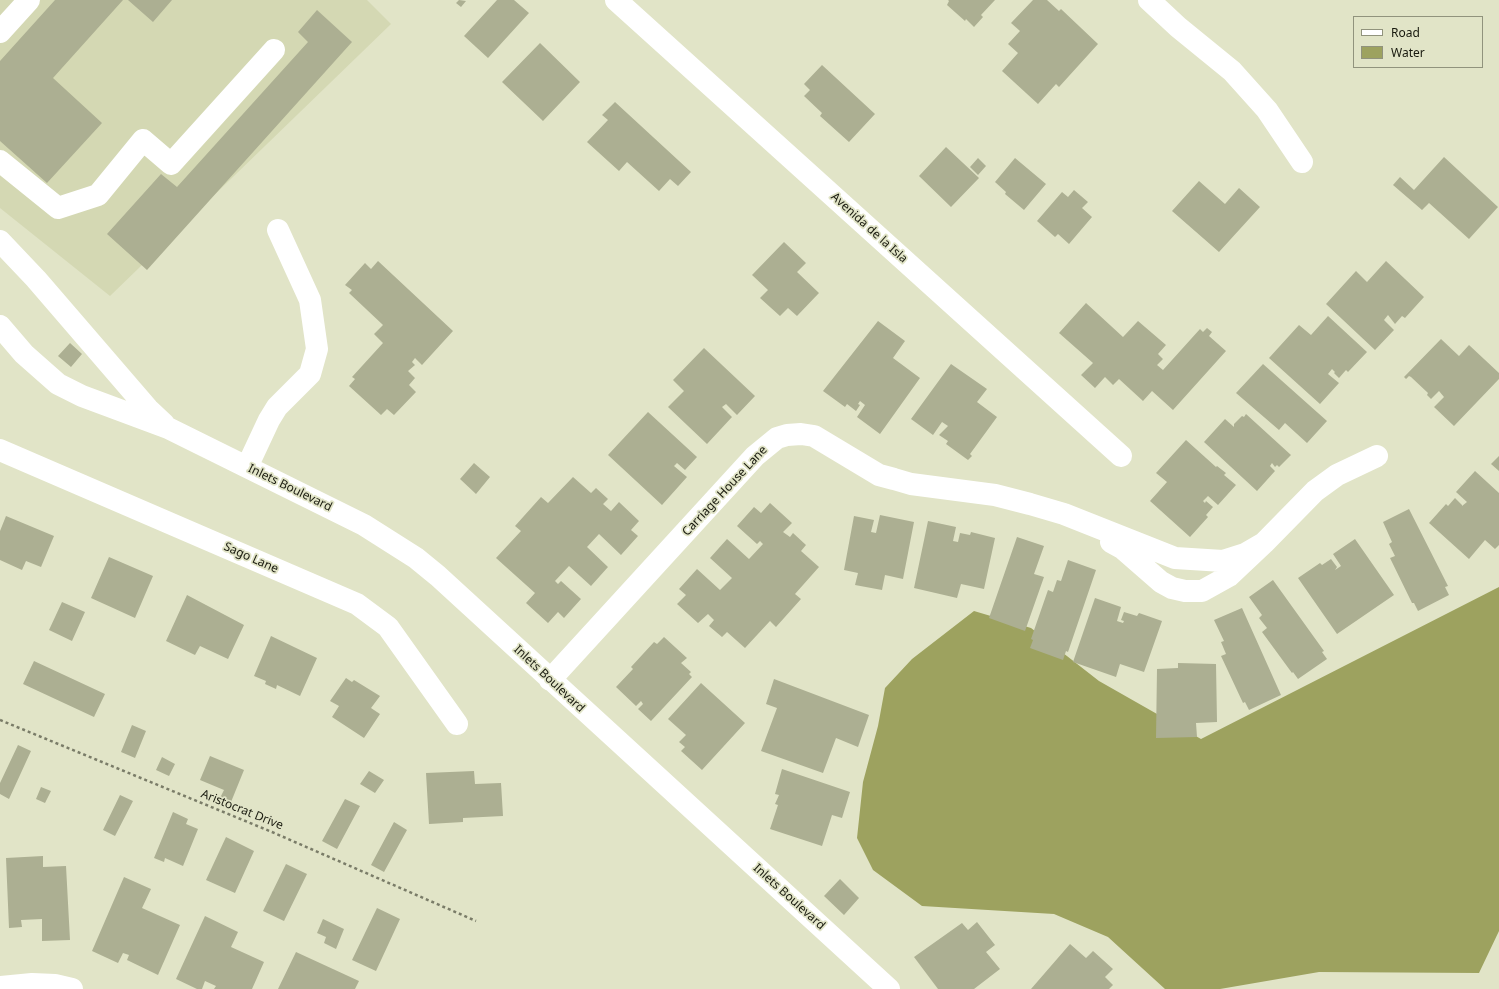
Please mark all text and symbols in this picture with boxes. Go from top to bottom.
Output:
legend [1353,16,1483,68]
text: Road [1391,24,1420,41]
text: Water [1391,44,1425,61]
street label: Avenida de la Isla [828,190,910,266]
street label: Carriage House Lane [680,443,770,539]
street label: Inlets Boulevard [246,461,334,515]
street label: Sago Lane [221,540,281,576]
street label: Inlets Boulevard [511,643,587,715]
street label: Aristocrat Drive [199,787,285,833]
street label: Inlets Boulevard [750,861,828,933]

